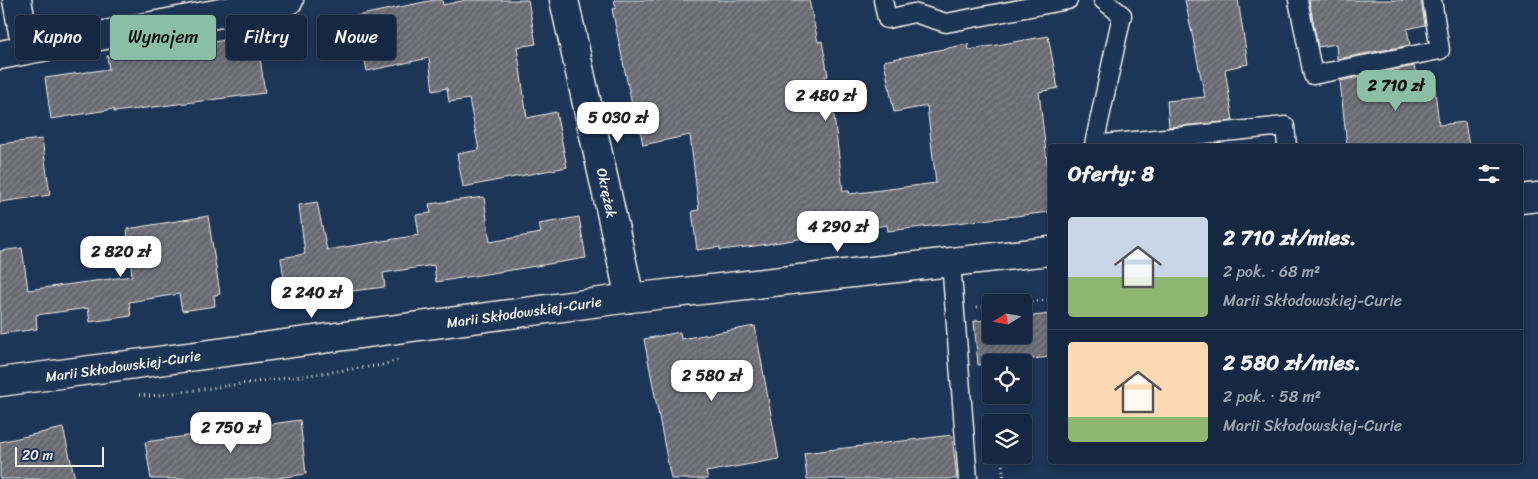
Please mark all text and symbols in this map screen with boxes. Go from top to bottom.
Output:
chip: Kupno [15,15,100,60]
chip: Wynajem [110,15,216,60]
chip: Filtry [226,15,307,60]
chip: Nowe [317,15,396,60]
pin: 2 710 zł [1344,70,1448,112]
text: 2 710 zł [1368,71,1424,100]
pin: 2 480 zł [774,80,878,122]
text: 2 480 zł [796,81,856,110]
pin: 5 030 zł [566,102,670,144]
text: 5 030 zł [588,103,648,132]
text: Oferty: 8 [1068,155,1154,193]
icon: filters [1475,160,1503,188]
street label: Okrężek [589,166,624,221]
pin: 4 290 zł [786,210,890,253]
text: 4 290 zł [808,212,868,241]
text: 2 710 zł/mies. [1223,219,1356,257]
pin: 2 820 zł [69,236,173,278]
text: 2 820 zł [91,237,151,266]
icon: home [1108,237,1168,297]
text: 2 pok. · 68 m² [1223,257,1320,286]
pin: 2 240 zł [260,276,364,319]
text: 2 240 zł [282,278,342,307]
text: Marii Skłodowskiej-Curie [1223,286,1402,315]
street label: Marii Skłodowskiej-Curie [445,289,603,336]
north arrow [982,294,1032,344]
map controls [982,294,1032,464]
street label: Marii Skłodowskiej-Curie [44,343,202,390]
text: 2 580 zł/mies. [1223,344,1361,382]
button: locate [982,354,1032,404]
pin: 2 580 zł [660,360,764,402]
text: 2 580 zł [682,361,742,390]
icon: home [1108,362,1168,422]
text: 2 pok. · 58 m² [1223,382,1321,411]
text: Marii Skłodowskiej-Curie [1223,411,1402,440]
pin: 2 750 zł [179,412,283,454]
text: 2 750 zł [201,413,261,442]
button: layers [982,414,1032,464]
text: 20 m [22,443,53,468]
scale bar [15,444,104,467]

